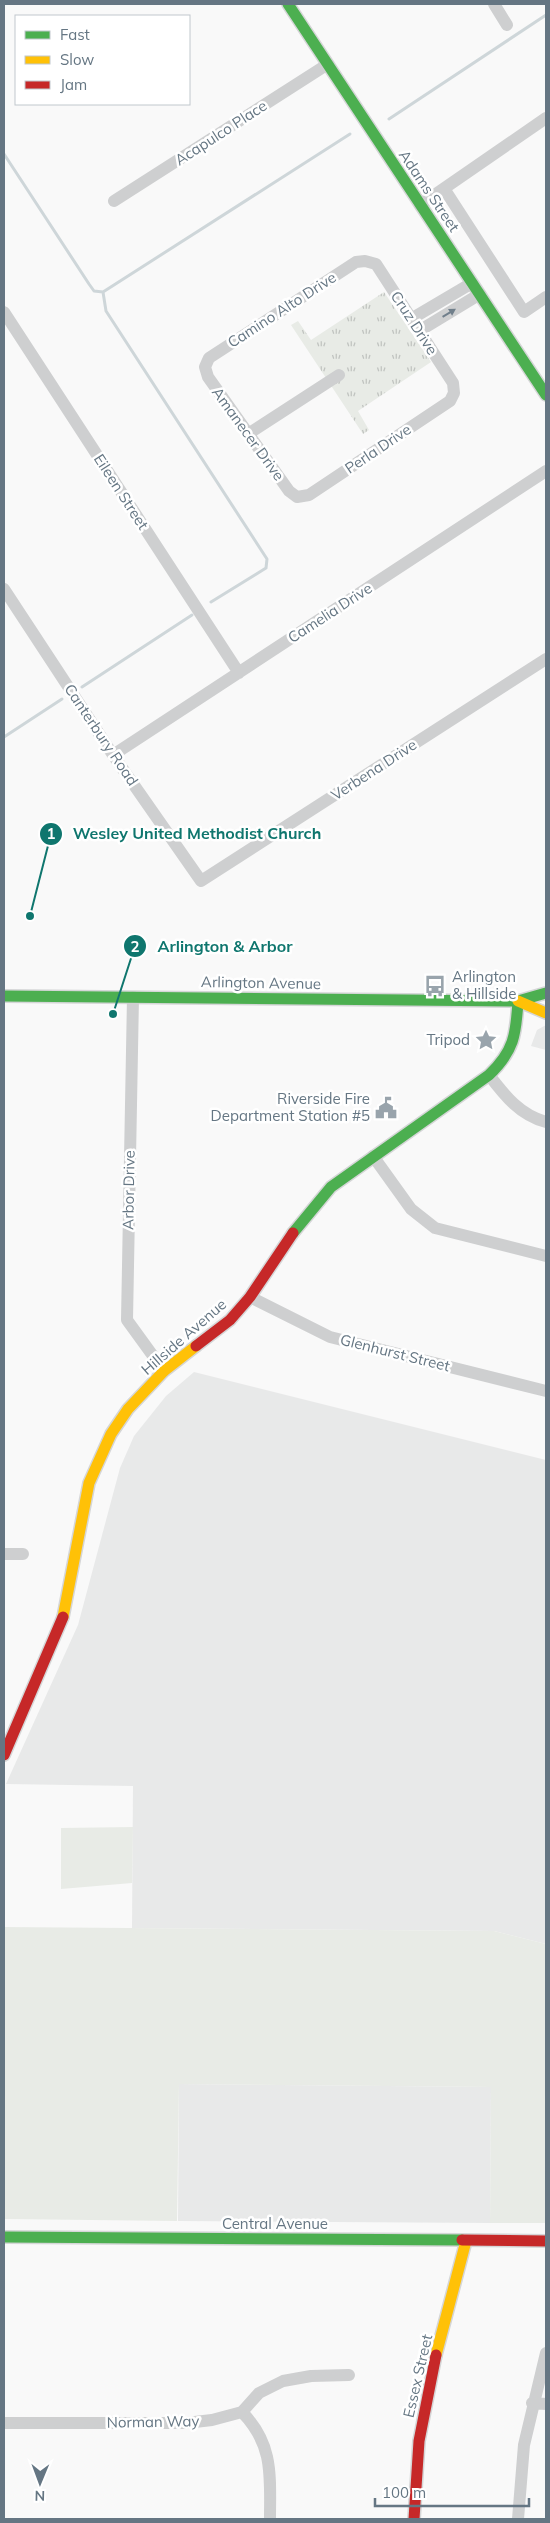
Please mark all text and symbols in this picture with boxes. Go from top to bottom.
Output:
legend [15,15,190,105]
text: Fast [60,25,90,44]
text: Slow [60,50,94,69]
text: Jam [60,75,87,94]
street label: Acapulco Place [171,96,270,169]
street label: Adams Street [395,146,464,235]
street label: Camino Alto Drive [224,267,340,352]
street label: Cruz Drive [387,287,442,358]
one-way arrow [443,308,456,317]
street label: Amanecer Drive [208,383,289,484]
street label: Perla Drive [341,420,414,478]
street label: Eileen Street [90,450,153,533]
street label: Camelia Drive [284,578,375,647]
street label: Canterbury Road [60,680,143,789]
street label: Verbena Drive [327,735,420,804]
callout: Wesley United Methodist Church [38,818,332,849]
text: Wesley United Methodist Church [73,823,321,843]
text: 1 [46,824,56,843]
callout: Arlington & Arbor [122,931,303,962]
text: Arlington & Arbor [157,936,293,956]
text: 2 [130,937,140,956]
place label: Arlington & Hillside [452,967,516,1003]
street label: Arlington Avenue [201,972,321,993]
bus stop icon: Arlington & Hillside [422,973,448,999]
place icon: Tripod [473,1027,499,1053]
place label: Tripod [427,1030,470,1049]
place label: Riverside Fire Department Station #5 [211,1089,370,1125]
public building icon: Riverside Fire Department Station #5 [373,1095,399,1121]
street label: Arbor Drive [118,1150,139,1230]
street label: Hillside Avenue [137,1295,230,1379]
street label: Glenhurst Street [338,1330,452,1375]
street label: Central Avenue [222,2214,328,2233]
street label: Essex Street [399,2332,436,2419]
street label: Norman Way [106,2411,200,2432]
north arrow [15,2458,65,2508]
scale bar [375,2476,529,2508]
text: 100 m [382,2483,426,2502]
text: N [34,2487,45,2505]

